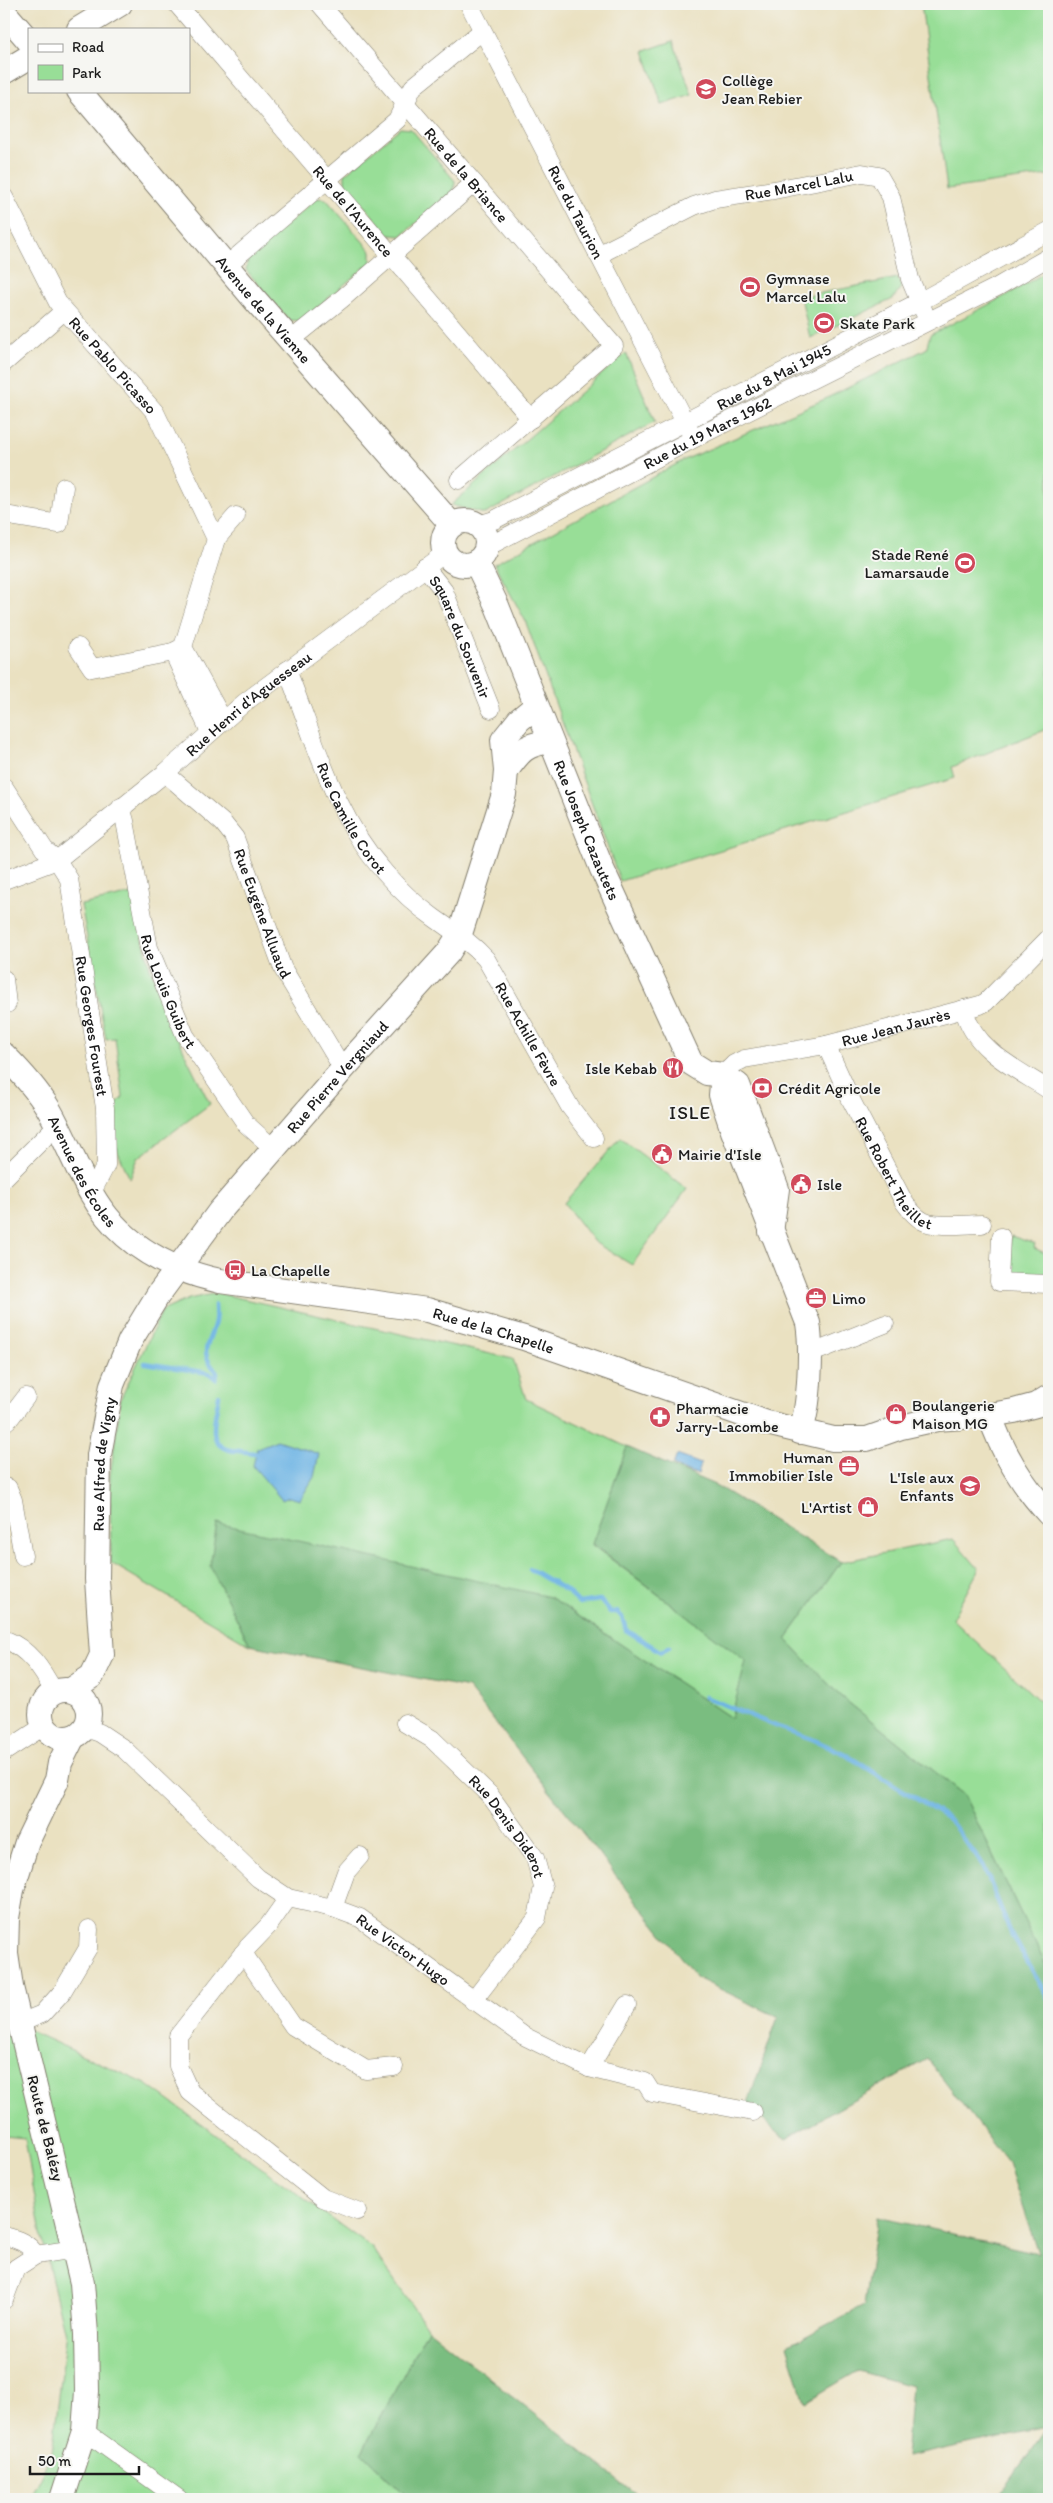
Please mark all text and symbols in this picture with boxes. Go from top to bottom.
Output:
legend [28,28,190,92]
text: Road [72,38,105,56]
text: Park [72,64,102,82]
place label: Collège Jean Rebier [722,71,803,108]
school or university icon: Collège Jean Rebier [694,77,718,101]
street label: Rue de la Briance [420,123,512,226]
street label: Rue de l'Aurence [309,162,398,261]
street label: Rue du Taurion [544,162,608,262]
street label: Rue Marcel Lalu [743,166,855,204]
street label: Avenue de la Vienne [212,252,315,367]
place label: Gymnase Marcel Lalu [766,269,846,306]
sports icon: Gymnase Marcel Lalu [738,275,762,299]
sports icon: Skate Park [812,311,836,335]
street label: Rue Pablo Picasso [65,313,161,418]
place label: Skate Park [840,314,916,333]
street label: Rue du 8 Mai 1945 [713,340,834,414]
street label: Rue du 19 Mars 1962 [640,392,775,473]
place label: Stade René Lamarsaude [864,545,949,582]
sports icon: Stade René Lamarsaude [953,551,977,575]
street label: Square du Souvenir [425,571,495,702]
street label: Rue Henri d'Aguesseau [182,647,315,760]
street label: Rue Joseph Cazautets [549,757,624,903]
street label: Rue Camille Corot [313,760,390,878]
street label: Rue Eugéne Alluaud [230,846,296,982]
street label: Rue Louis Guibert [137,933,200,1052]
street label: Rue Georges Fourest [71,954,112,1098]
street label: Rue Achille Fèvre [491,979,565,1090]
street label: Rue Jean Jaurès [840,1004,952,1051]
street label: Rue Pierre Vergniaud [283,1016,393,1137]
restaurant icon: Isle Kebab [661,1056,685,1080]
place label: Isle Kebab [585,1059,657,1078]
bank icon: Crédit Agricole [750,1076,774,1100]
place label: Crédit Agricole [778,1079,881,1098]
district label: ISLE [669,1101,711,1124]
street label: Avenue des Écoles [44,1112,121,1231]
street label: Rue Robert Theillet [851,1113,934,1234]
public building icon: Mairie d'Isle [650,1142,674,1166]
place label: Mairie d'Isle [678,1145,762,1164]
public building icon: Isle [789,1172,813,1196]
place label: Isle [817,1175,842,1194]
bus stop icon: La Chapelle [223,1258,247,1282]
place label: La Chapelle [251,1261,330,1280]
office icon: Limo [804,1286,828,1310]
place label: Limo [832,1289,866,1308]
street label: Rue de la Chapelle [431,1303,557,1358]
street label: Rue Alfred de Vigny [89,1395,120,1531]
place label: Boulangerie Maison MG [912,1396,995,1433]
place label: Pharmacie Jarry-Lacombe [676,1399,779,1436]
shop icon: Boulangerie Maison MG [884,1402,908,1426]
pharmacy icon: Pharmacie Jarry-Lacombe [648,1405,672,1429]
place label: Human Immobilier Isle [729,1448,833,1485]
office icon: Human Immobilier Isle [837,1454,861,1478]
place label: L'Isle aux Enfants [889,1468,954,1505]
school or university icon: L'Isle aux Enfants [958,1474,982,1498]
shop icon: L'Artist [856,1495,880,1519]
place label: L'Artist [801,1498,852,1517]
street label: Rue Denis Diderot [465,1771,549,1880]
street label: Rue Victor Hugo [352,1909,454,1990]
street label: Route de Balézy [23,2073,68,2184]
scale bar [30,2443,139,2475]
text: 50 m [38,2452,71,2470]

